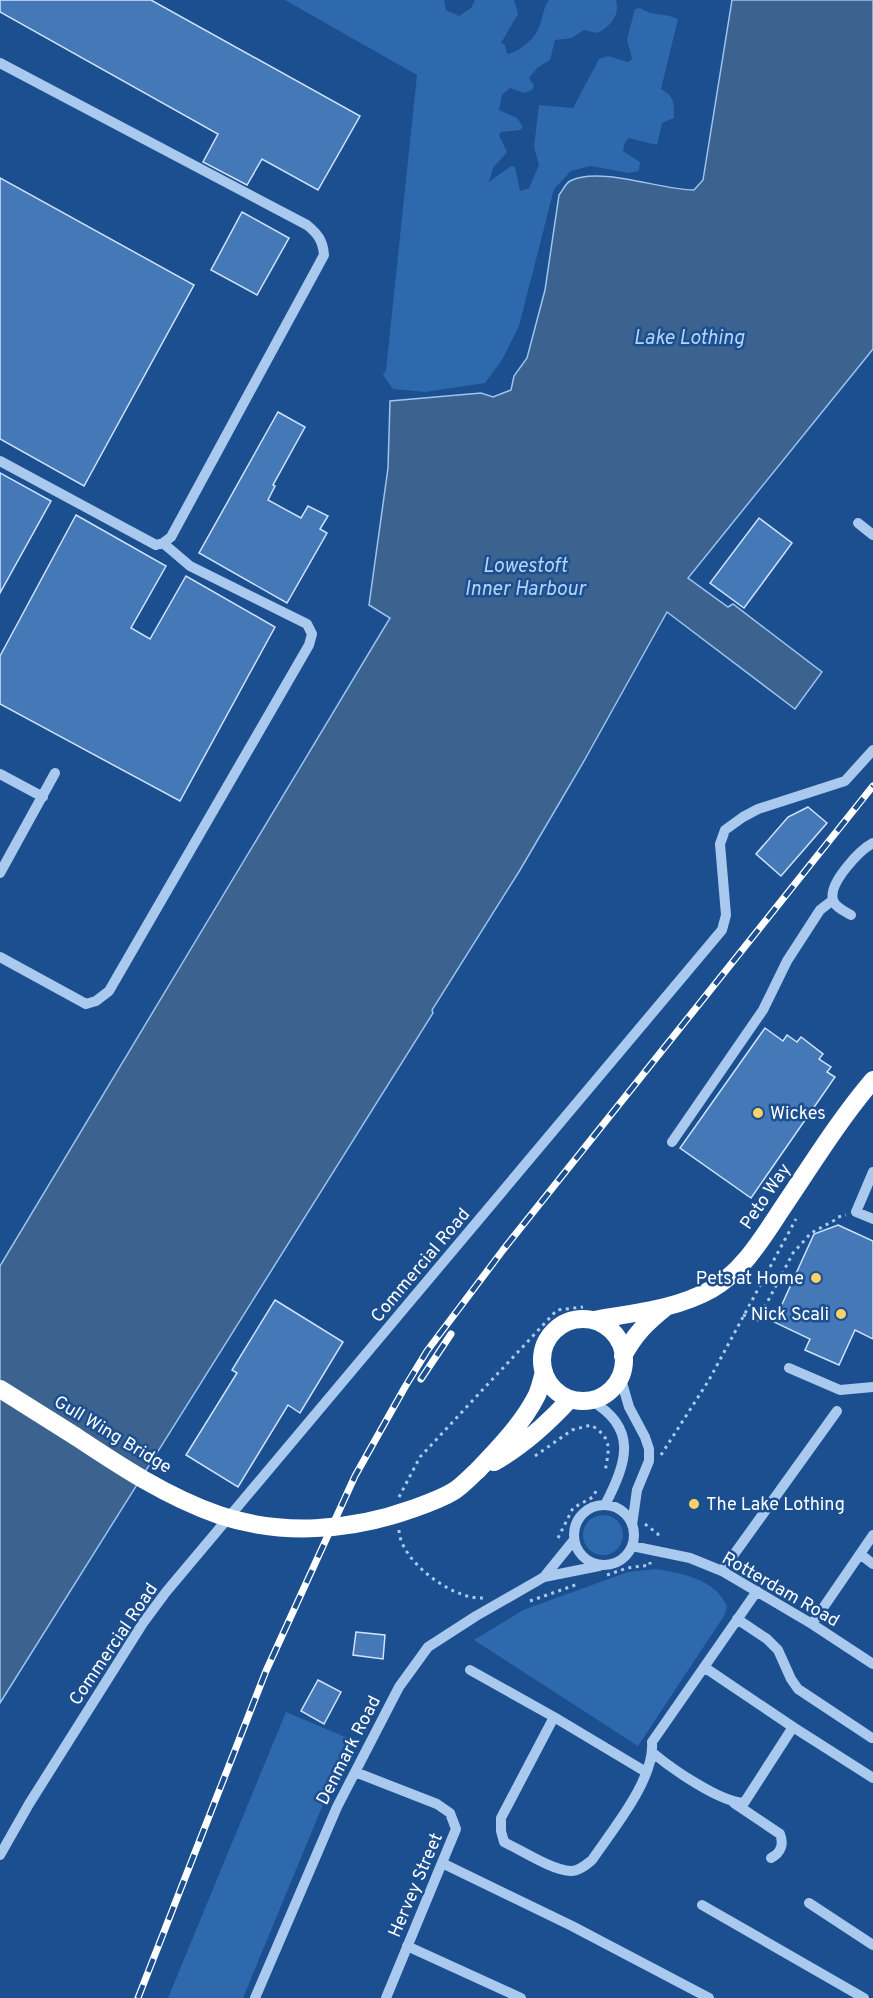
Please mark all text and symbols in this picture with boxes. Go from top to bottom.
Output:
water label: Lake Lothing [634,326,746,352]
water label: Lowestoft Inner Harbour [465,554,587,603]
place label: Wickes [770,1103,826,1126]
marker: Wickes [751,1106,765,1120]
street label: Peto Way [736,1159,797,1234]
street label: Commercial Road [366,1204,476,1328]
place label: Pets at Home [696,1268,804,1291]
marker: Pets at Home [809,1271,823,1285]
place label: Nick Scali [751,1304,829,1327]
marker: Nick Scali [834,1307,848,1321]
street label: Gull Wing Bridge [49,1391,175,1480]
place label: The Lake Lothing [706,1494,845,1517]
marker: The Lake Lothing [687,1497,701,1511]
street label: Rotterdam Road [717,1547,843,1633]
street label: Commercial Road [65,1579,164,1710]
street label: Denmark Road [312,1692,387,1809]
street label: Hervey Street [384,1830,449,1941]

